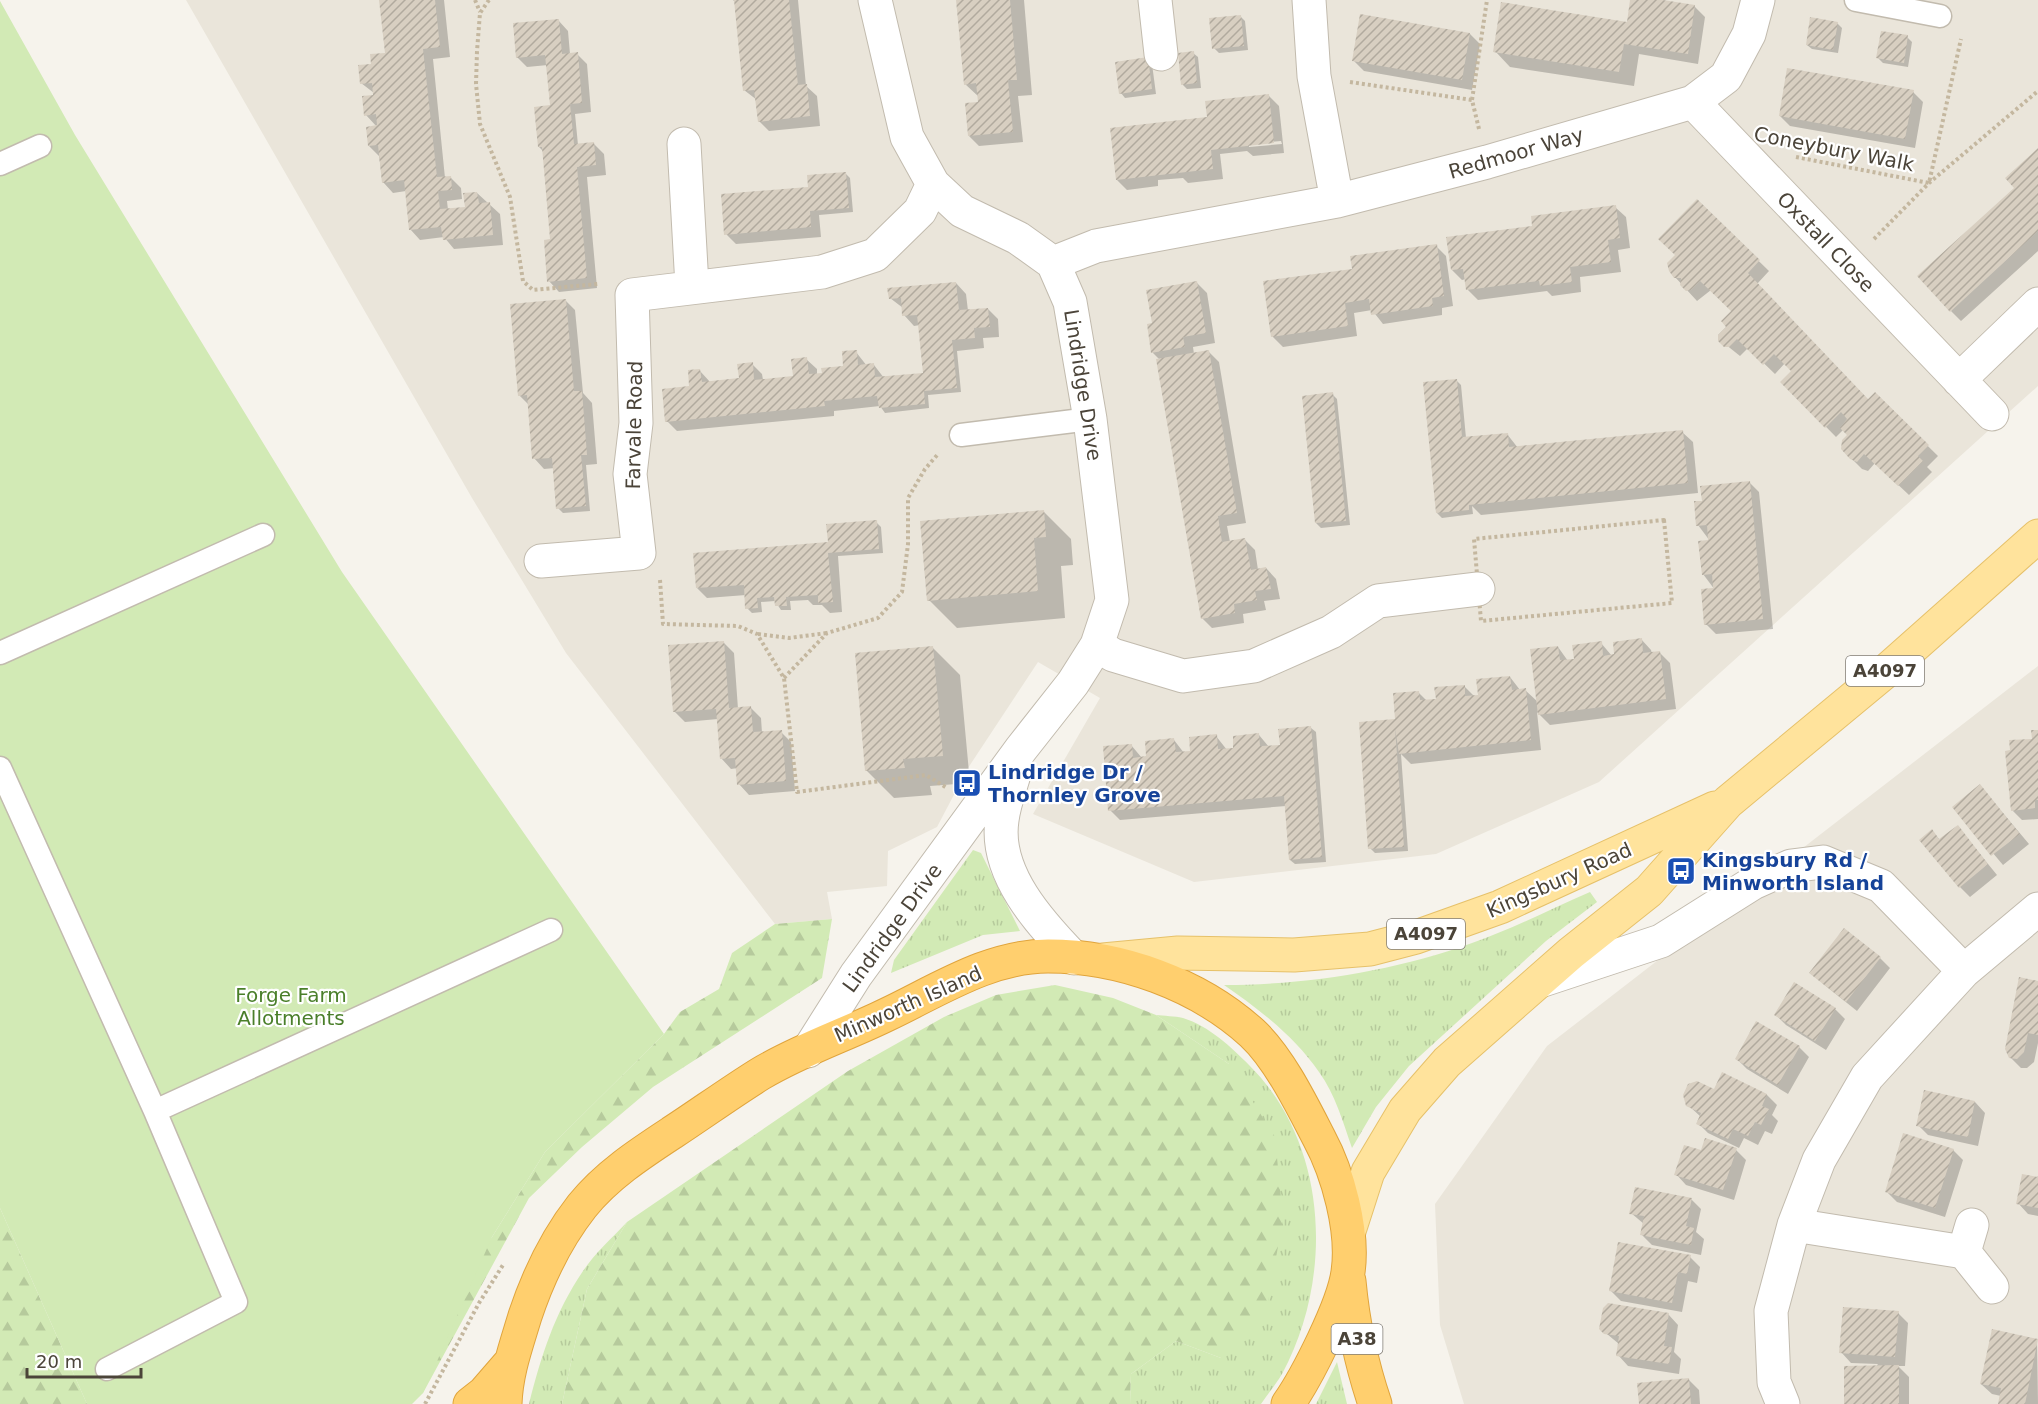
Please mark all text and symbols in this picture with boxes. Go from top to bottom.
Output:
street label: Redmoor Way [1446,122,1586,184]
street label: Coneybury Walk [1752,122,1917,176]
street label: Oxstall Close [1772,187,1880,297]
street label: Lindridge Drive [1059,307,1107,463]
street label: Farvale Road [621,360,647,490]
road number: A4097 [1846,656,1924,686]
place label: Lindridge Dr / Thornley Grove [988,760,1161,807]
bus stop icon: Lindridge Dr / Thornley Grove [951,767,983,799]
street label: Kingsbury Road [1483,837,1635,923]
place label: Kingsbury Rd / Minworth Island [1702,848,1884,895]
bus stop icon: Kingsbury Rd / Minworth Island [1665,855,1697,887]
street label: Lindridge Drive [837,859,947,997]
road number: A4097 [1387,919,1465,949]
street label: Minworth Island [831,961,985,1047]
park label: Forge Farm Allotments [235,983,347,1030]
road number: A38 [1332,1324,1382,1354]
scale bar [27,1341,141,1379]
text: 20 m [36,1351,82,1372]

